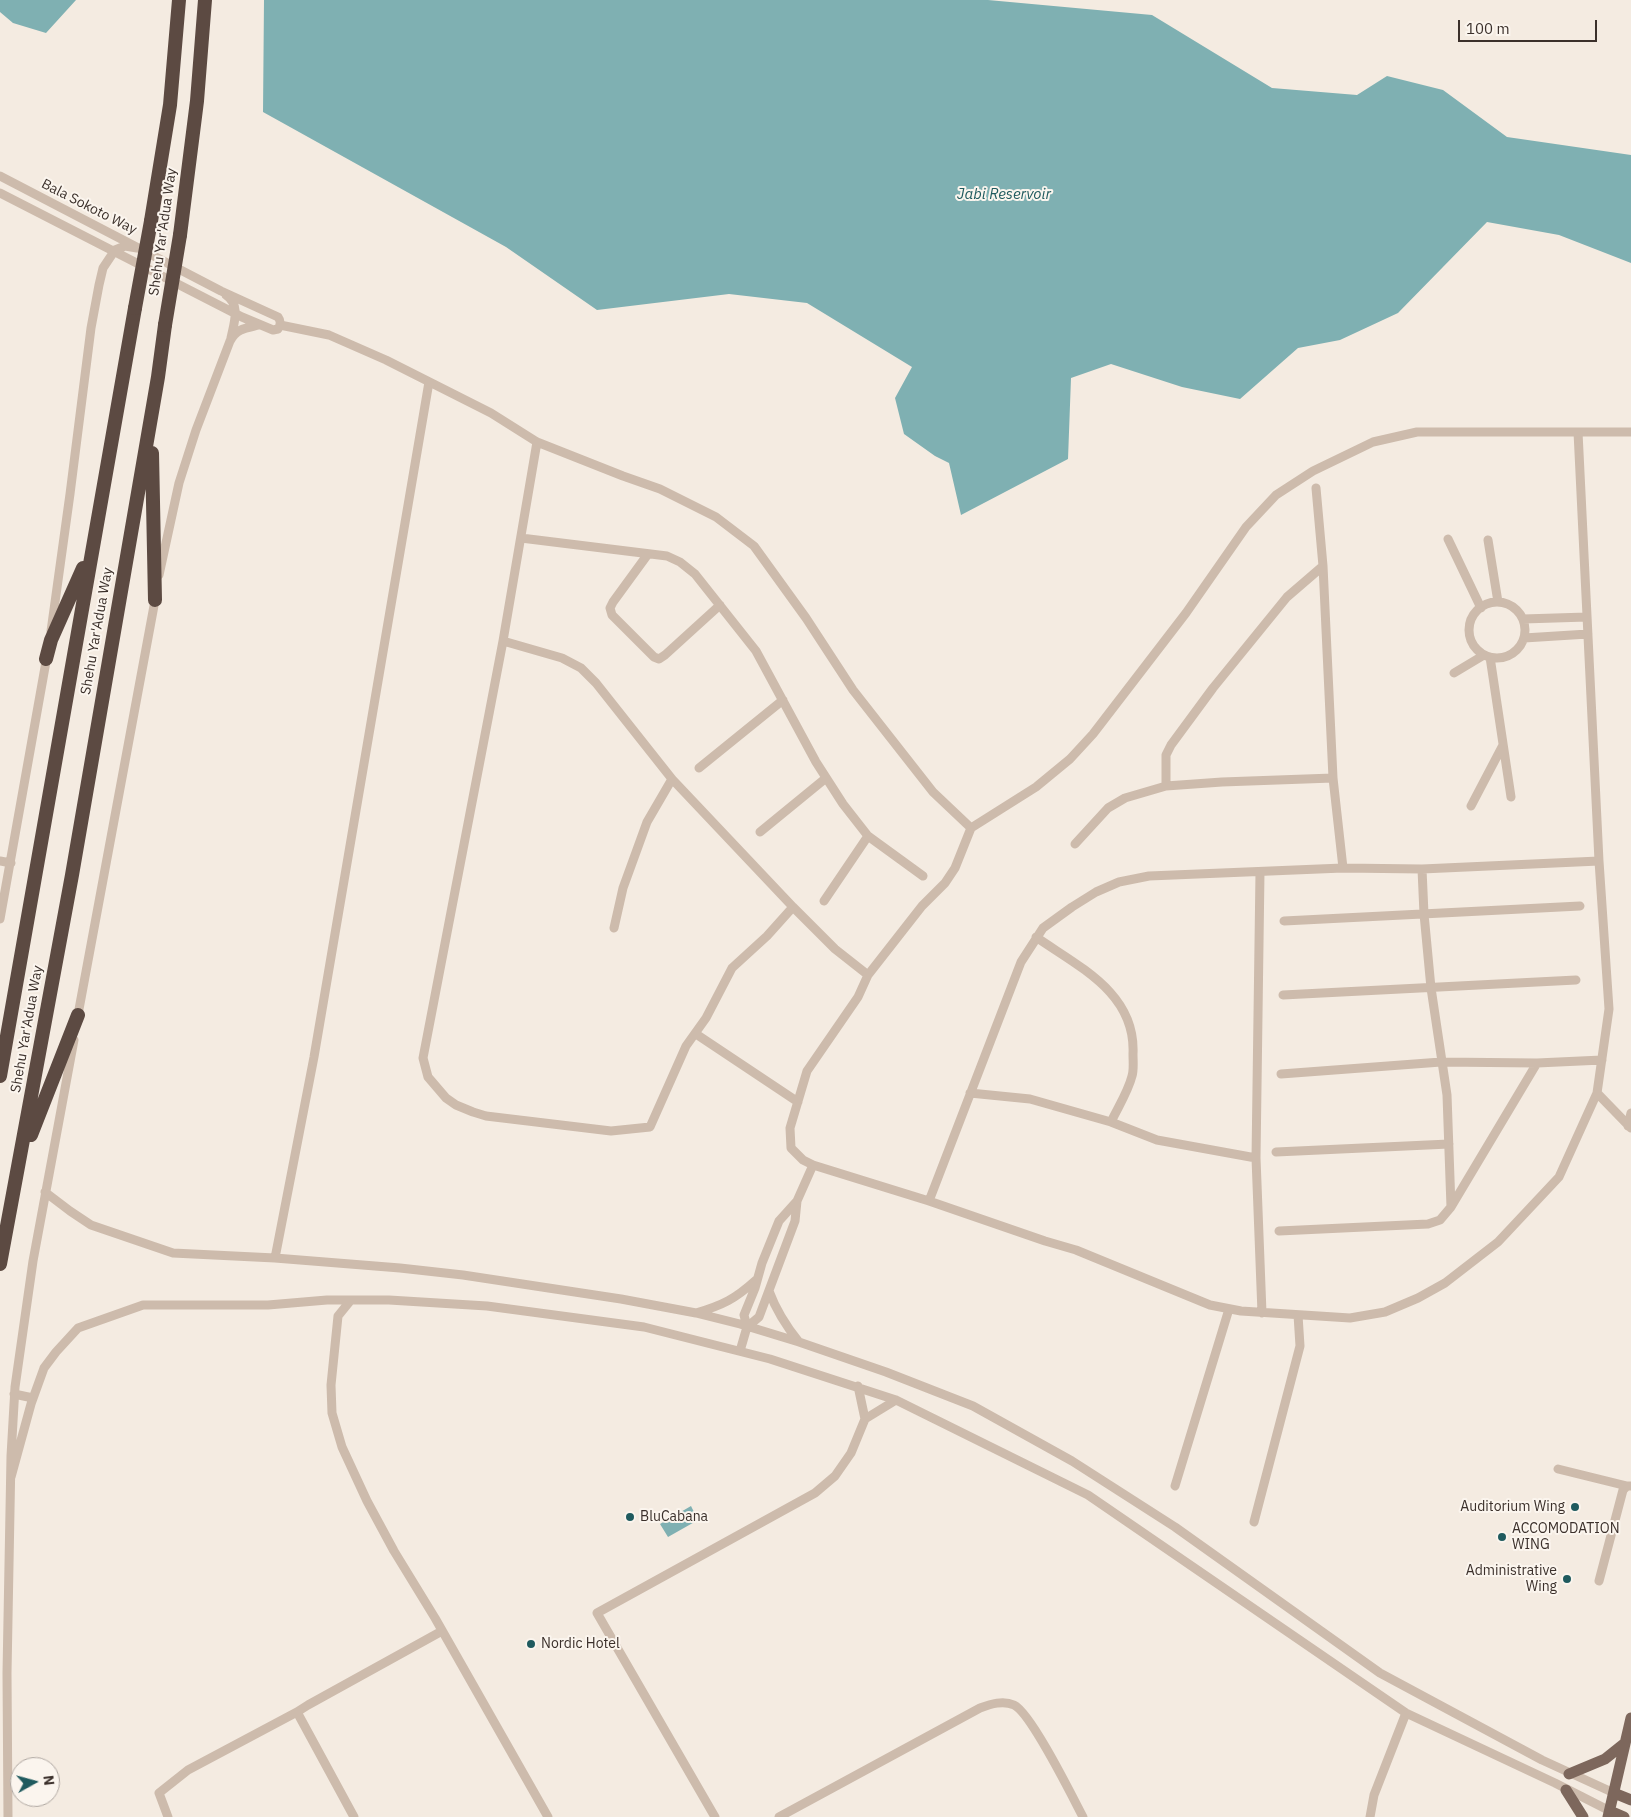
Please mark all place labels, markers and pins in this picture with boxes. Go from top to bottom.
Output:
place label: Auditorium Wing [1460,1499,1565,1515]
marker: Auditorium Wing [1569,1501,1581,1513]
place label: BluCabana [640,1509,708,1525]
marker: BluCabana [624,1511,636,1523]
place label: ACCOMODATION WING [1512,1521,1620,1554]
marker: ACCOMODATION WING [1496,1531,1508,1543]
place label: Administrative Wing [1466,1563,1557,1595]
marker: Administrative Wing [1561,1573,1573,1585]
place label: Nordic Hotel [541,1636,620,1652]
marker: Nordic Hotel [525,1638,537,1650]

